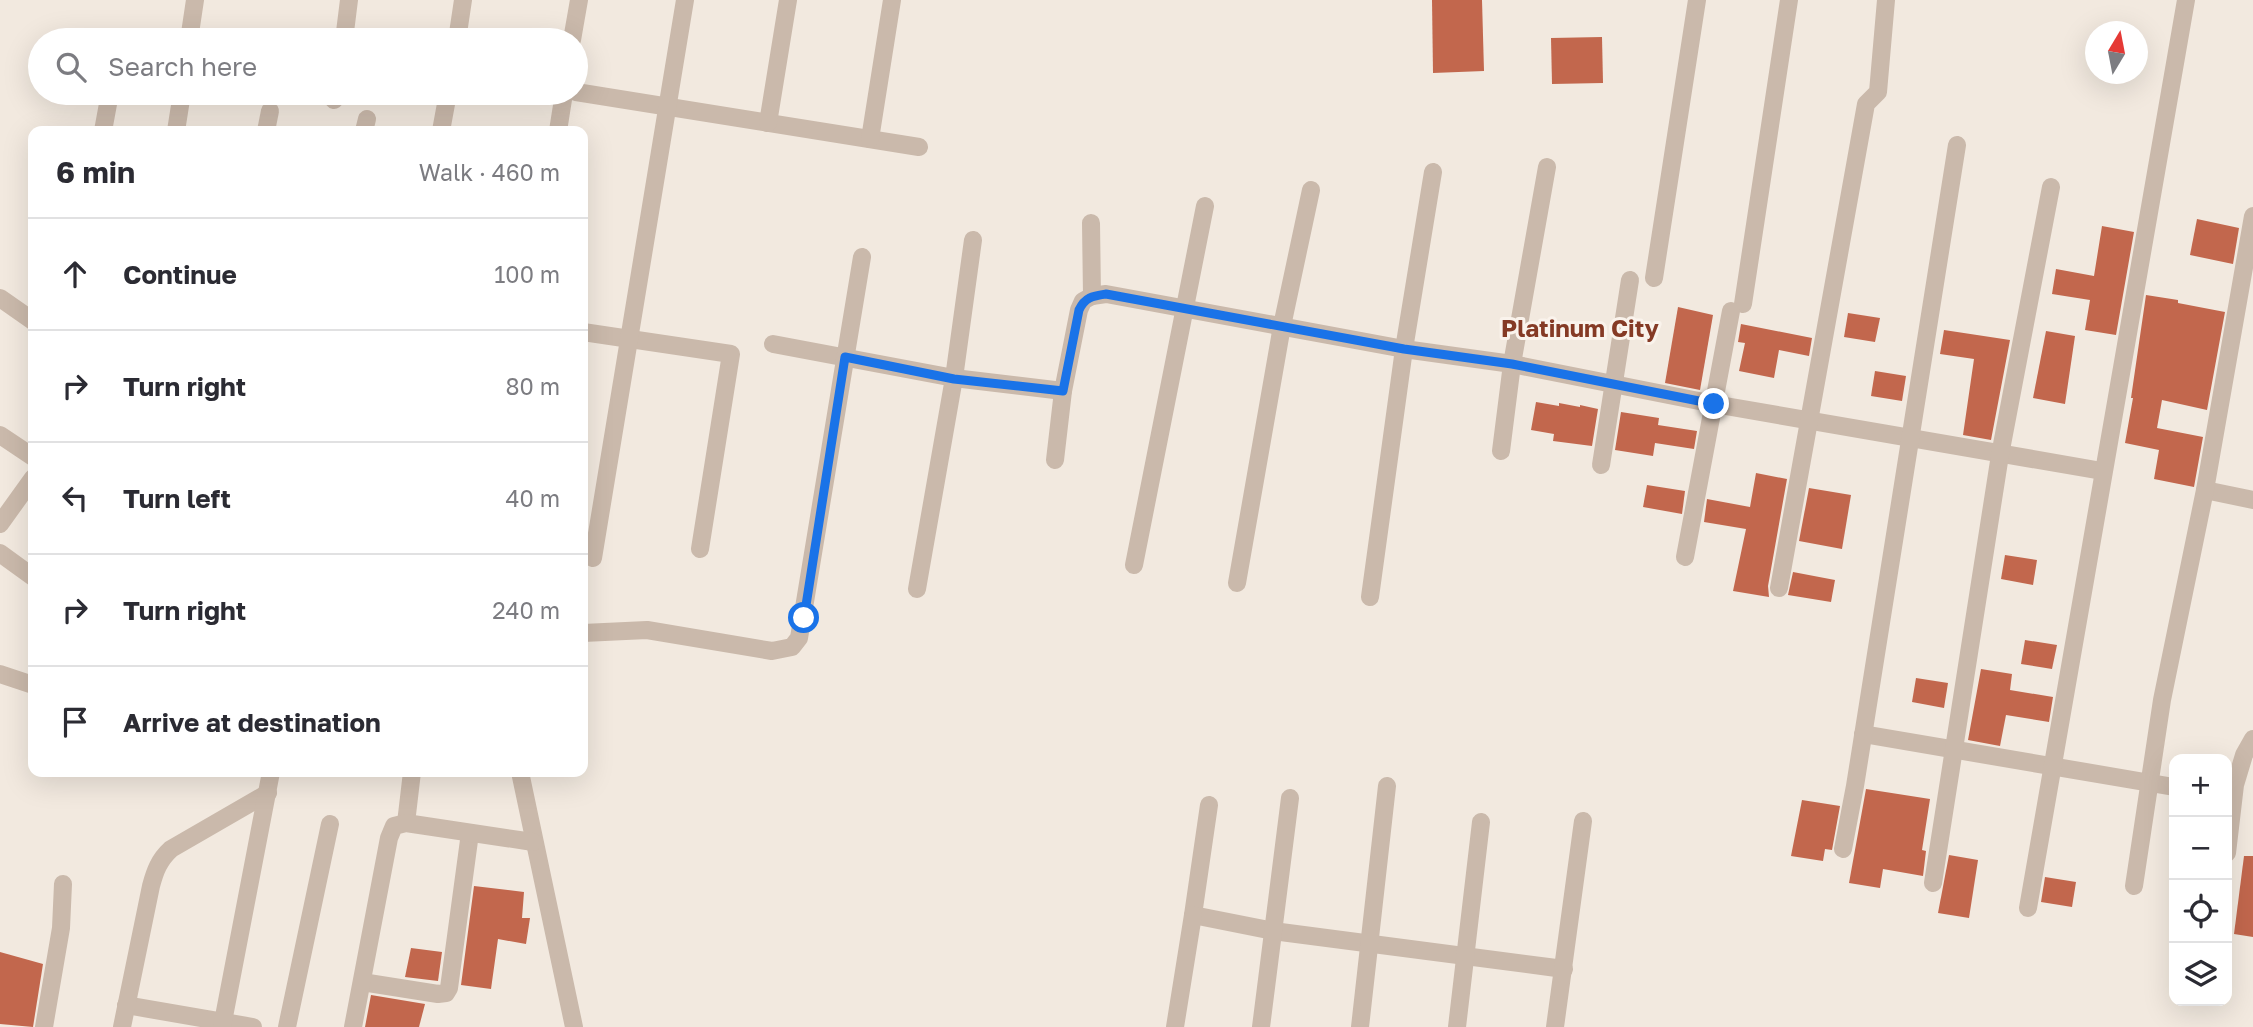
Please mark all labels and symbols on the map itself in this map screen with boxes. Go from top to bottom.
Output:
north arrow [2085,21,2148,84]
district label: Platinum City [1501,313,1660,342]
route end [1698,388,1729,419]
route start [788,602,819,633]

